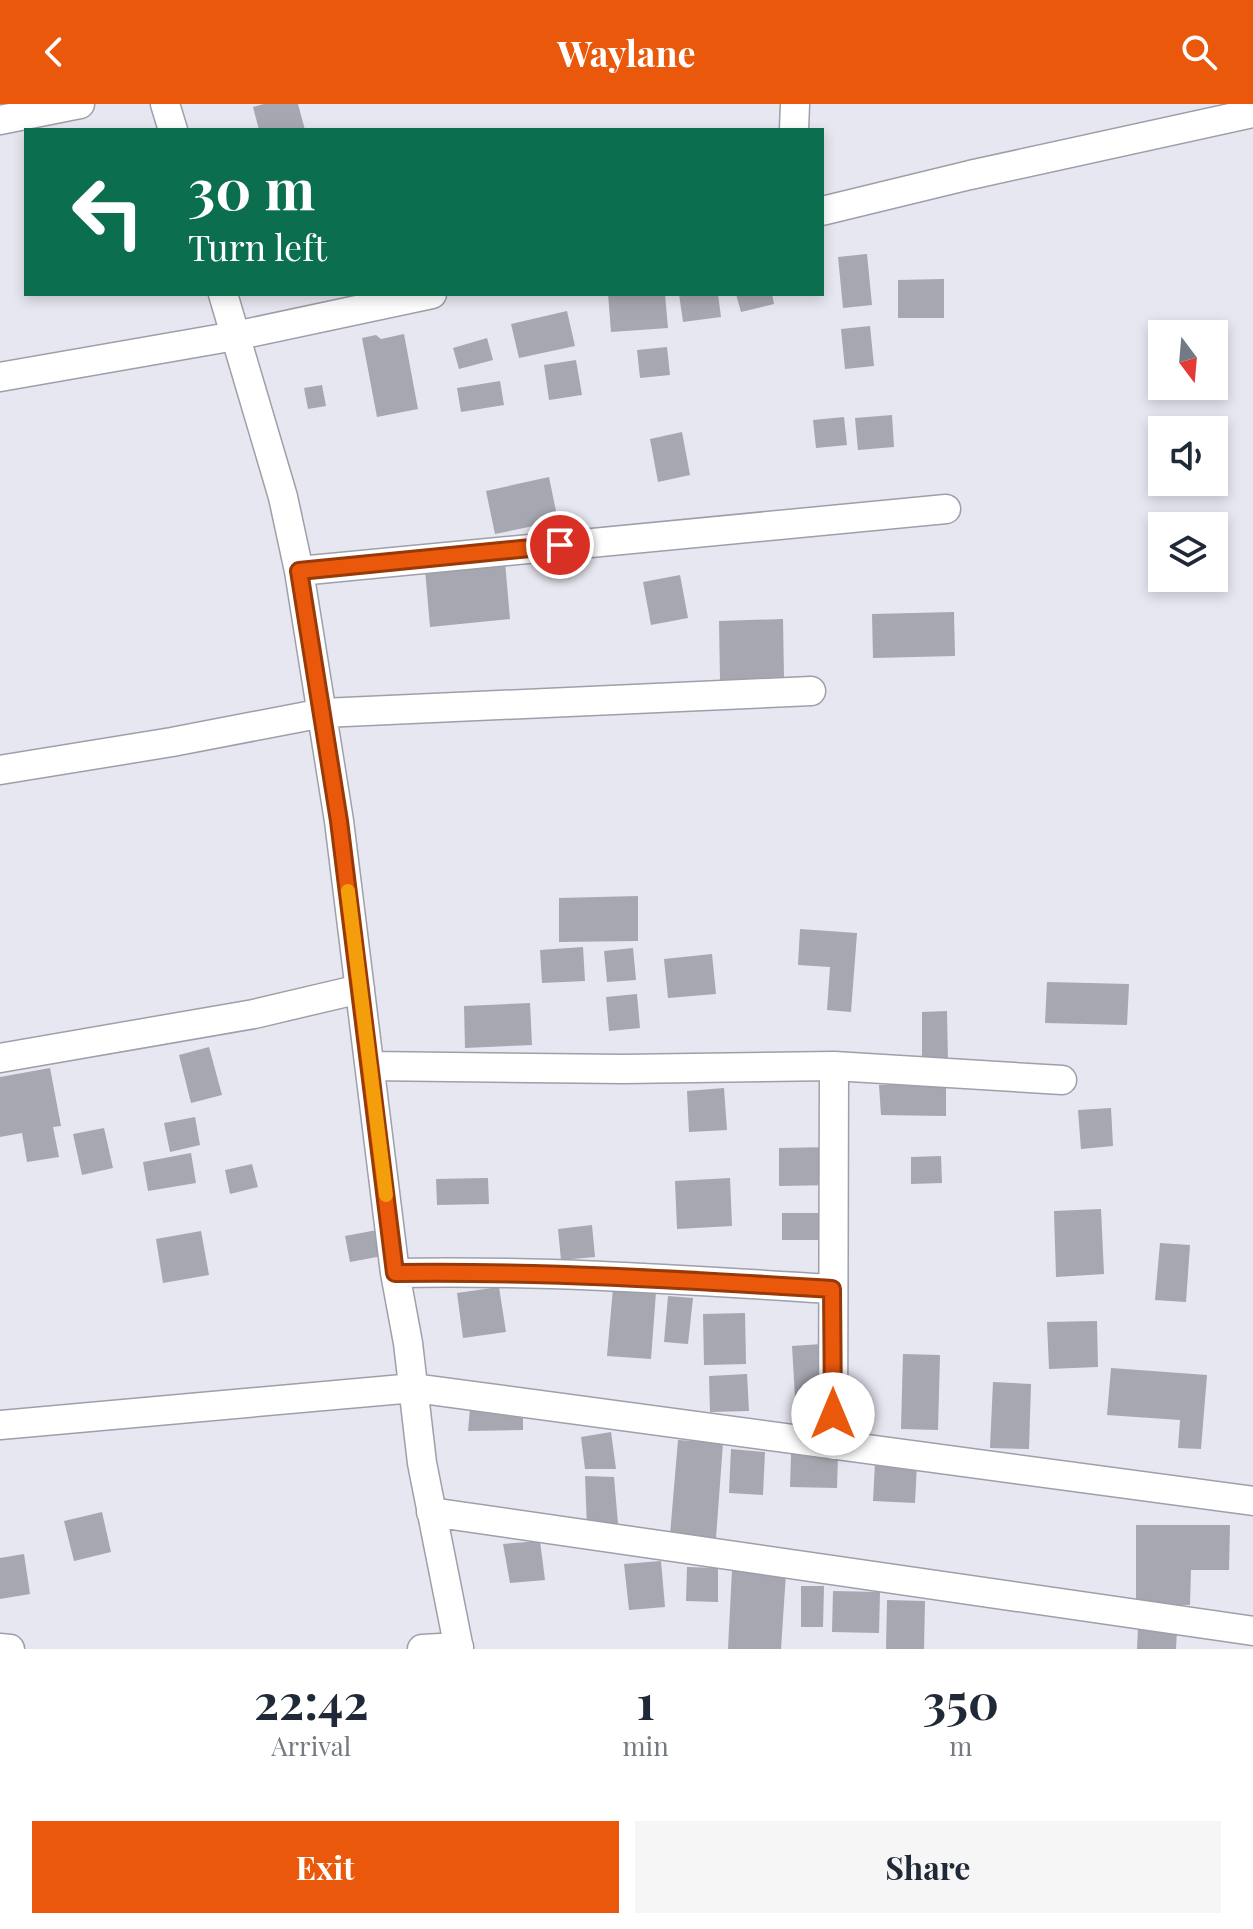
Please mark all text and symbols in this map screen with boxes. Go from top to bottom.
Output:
text: Waylane [557,28,696,76]
icon: back [32,30,76,74]
icon: search [1177,30,1221,74]
text: 30 m [188,150,315,225]
icon: left [56,160,160,264]
text: Turn left [188,222,327,270]
north arrow [1148,320,1228,400]
map controls [1148,320,1228,592]
button: sound [1148,416,1228,496]
pin [526,511,594,579]
button: layers [1148,512,1228,592]
icon: arrive [538,523,582,567]
position arrow [791,1372,875,1456]
text: 22:42 [254,1668,369,1732]
text: 1 [636,1668,655,1732]
text: 350 [923,1668,999,1732]
text: Arrival [271,1728,351,1763]
text: min [622,1728,669,1763]
text: m [949,1728,972,1763]
button: Exit [32,1821,619,1913]
button: Share [635,1821,1221,1913]

